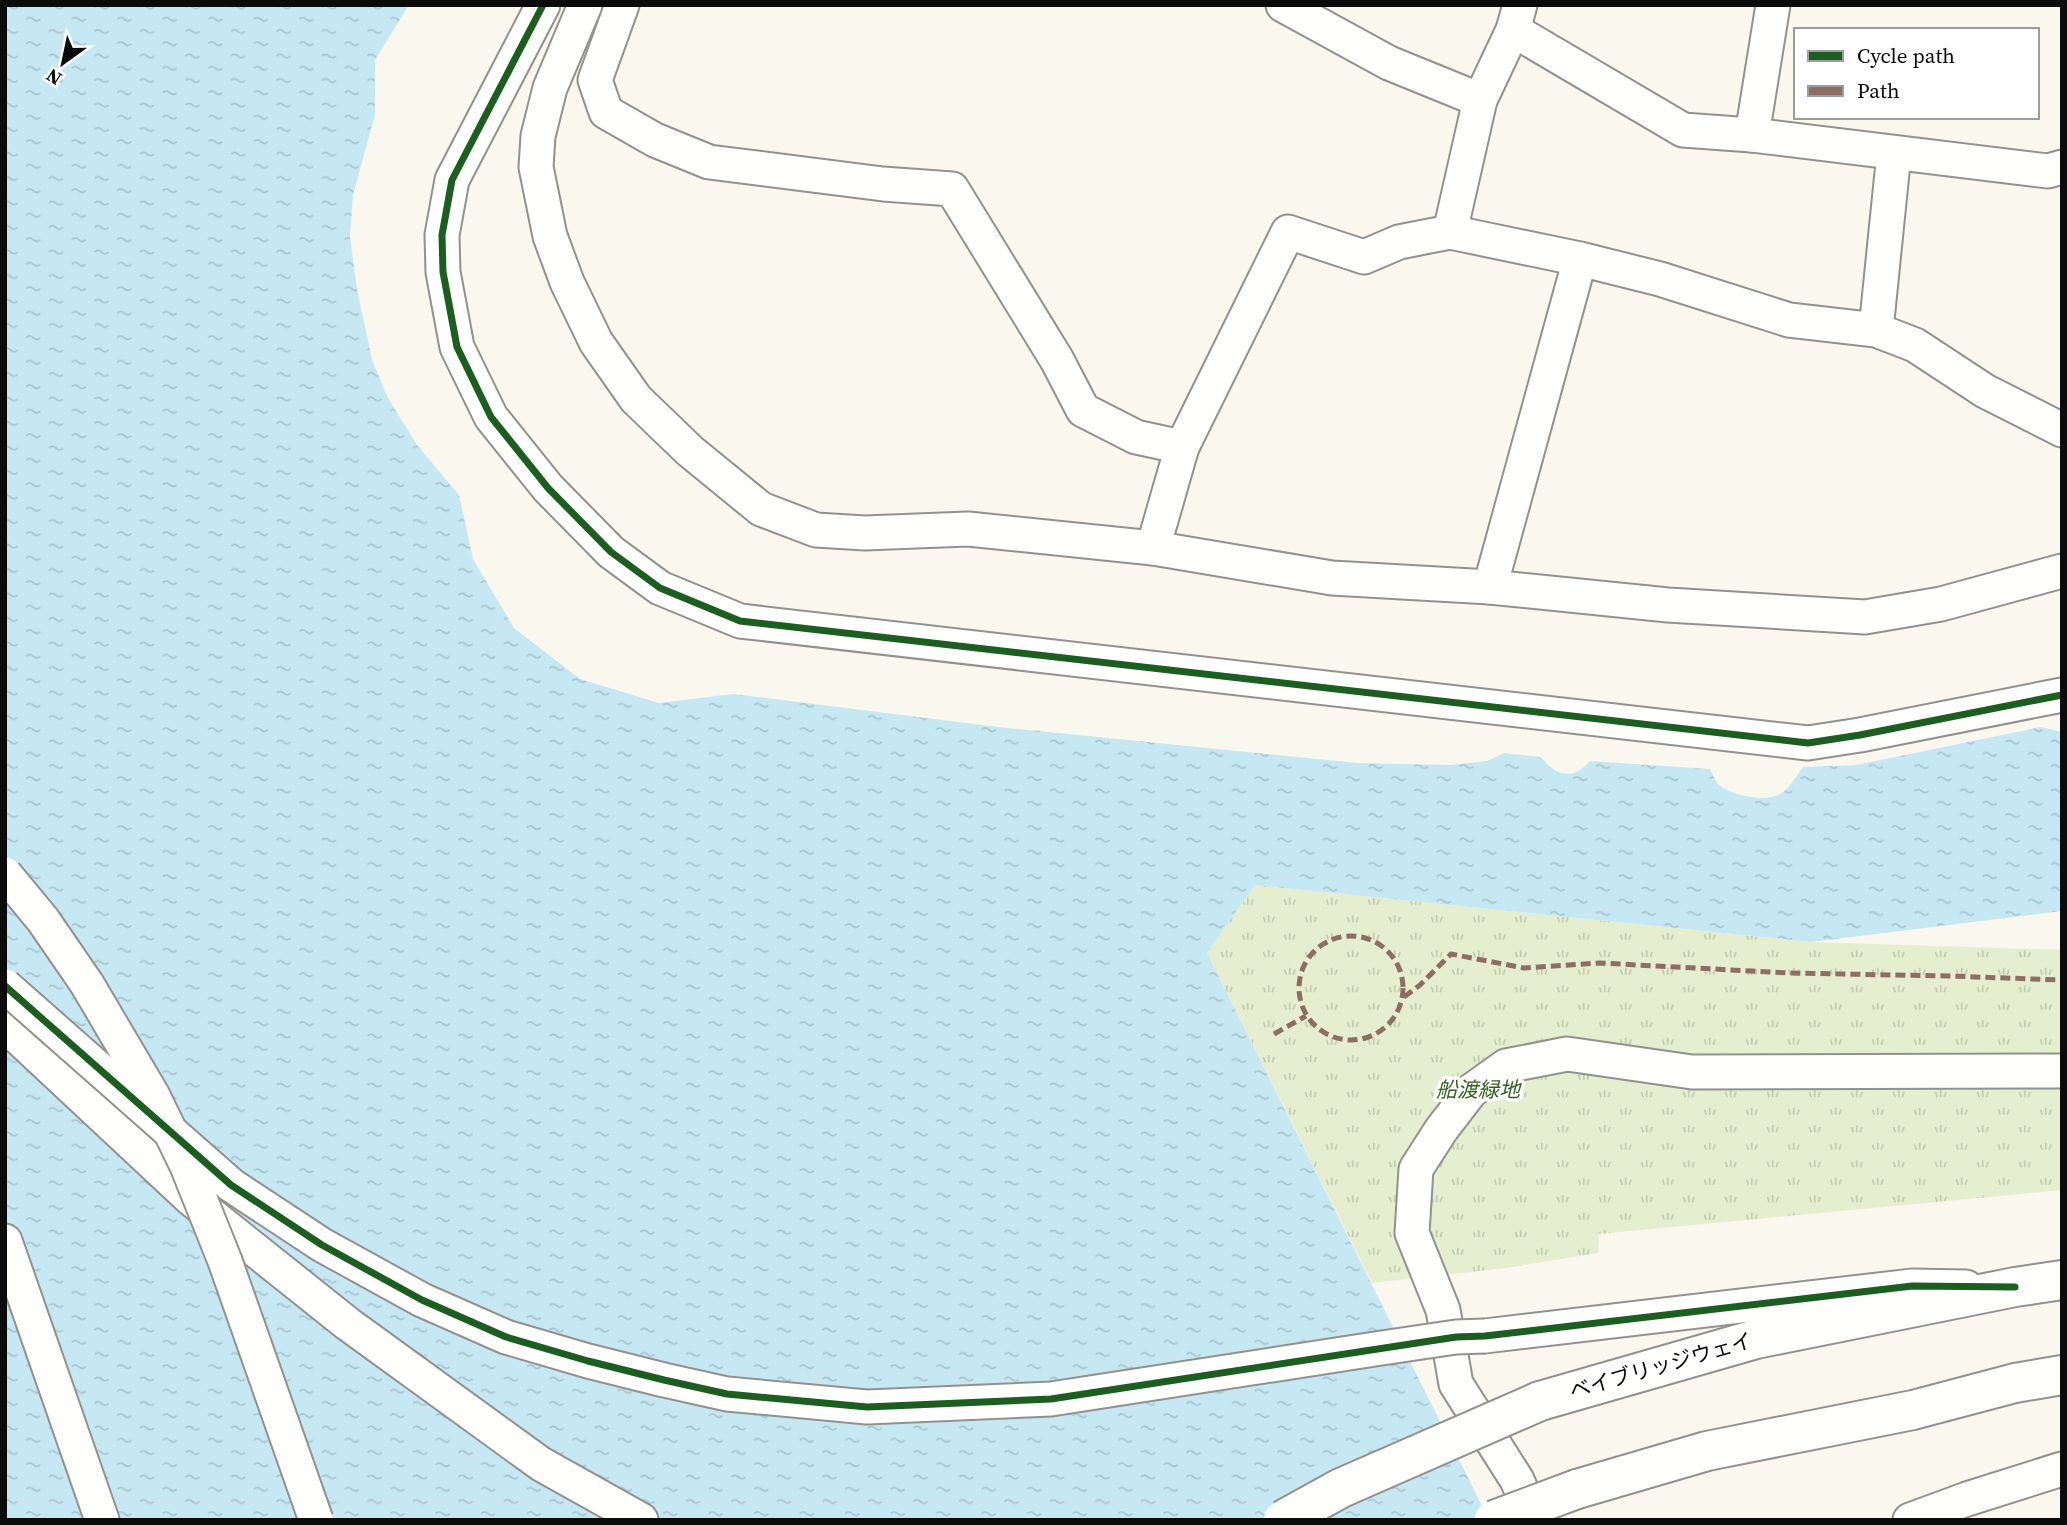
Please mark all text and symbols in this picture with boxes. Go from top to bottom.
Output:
north arrow [28,28,98,98]
legend [1794,28,2039,119]
text: Cycle path [1857,41,1955,70]
text: N [41,62,67,92]
text: Path [1857,76,1900,105]
park label: 船渡緑地 [1436,1075,1522,1104]
street label: ベイブリッジウェイ [1566,1326,1756,1406]

